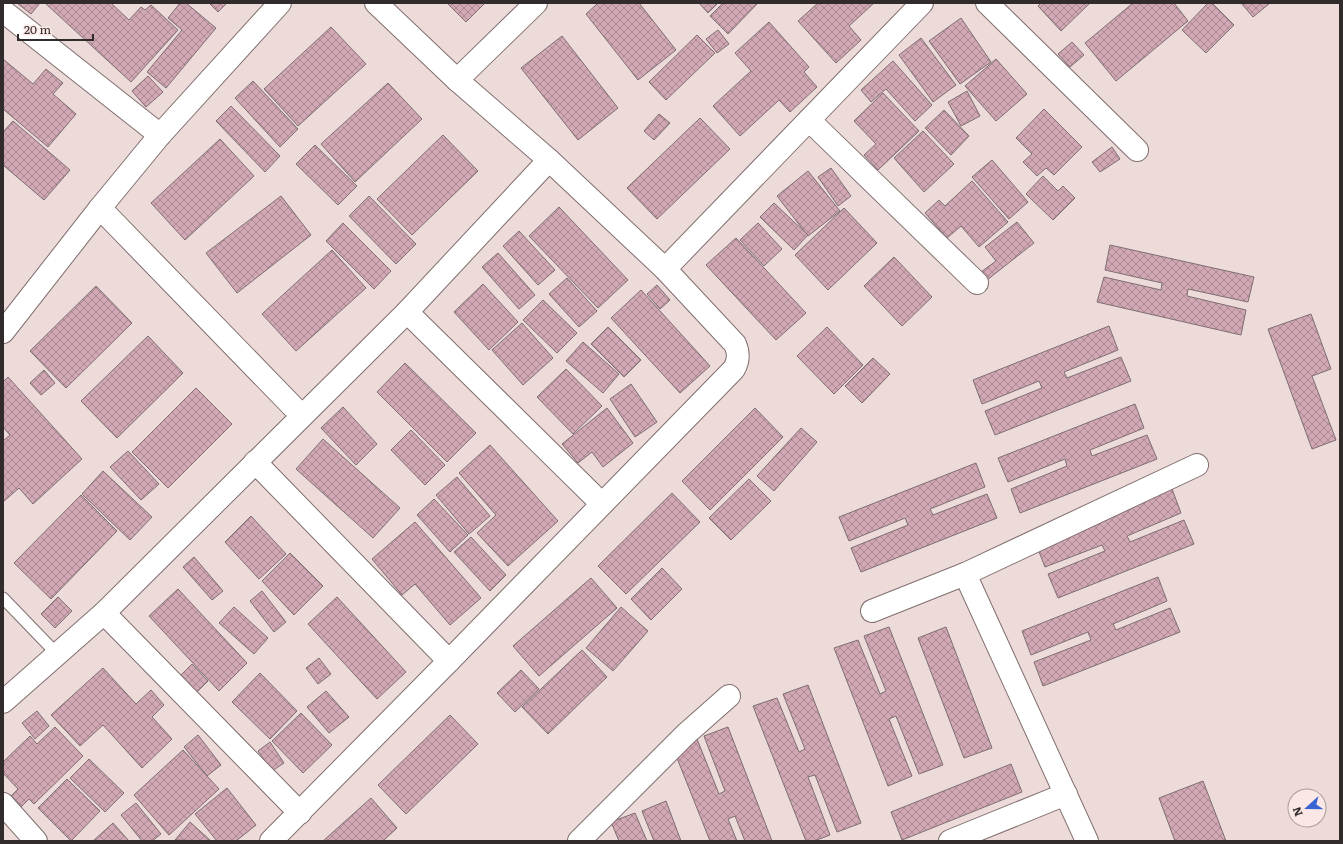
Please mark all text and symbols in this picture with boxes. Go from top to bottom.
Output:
scale bar [18,16,93,42]
text: 20 m [24,20,51,38]
north arrow [1287,788,1327,828]
text: N [1288,805,1306,819]

